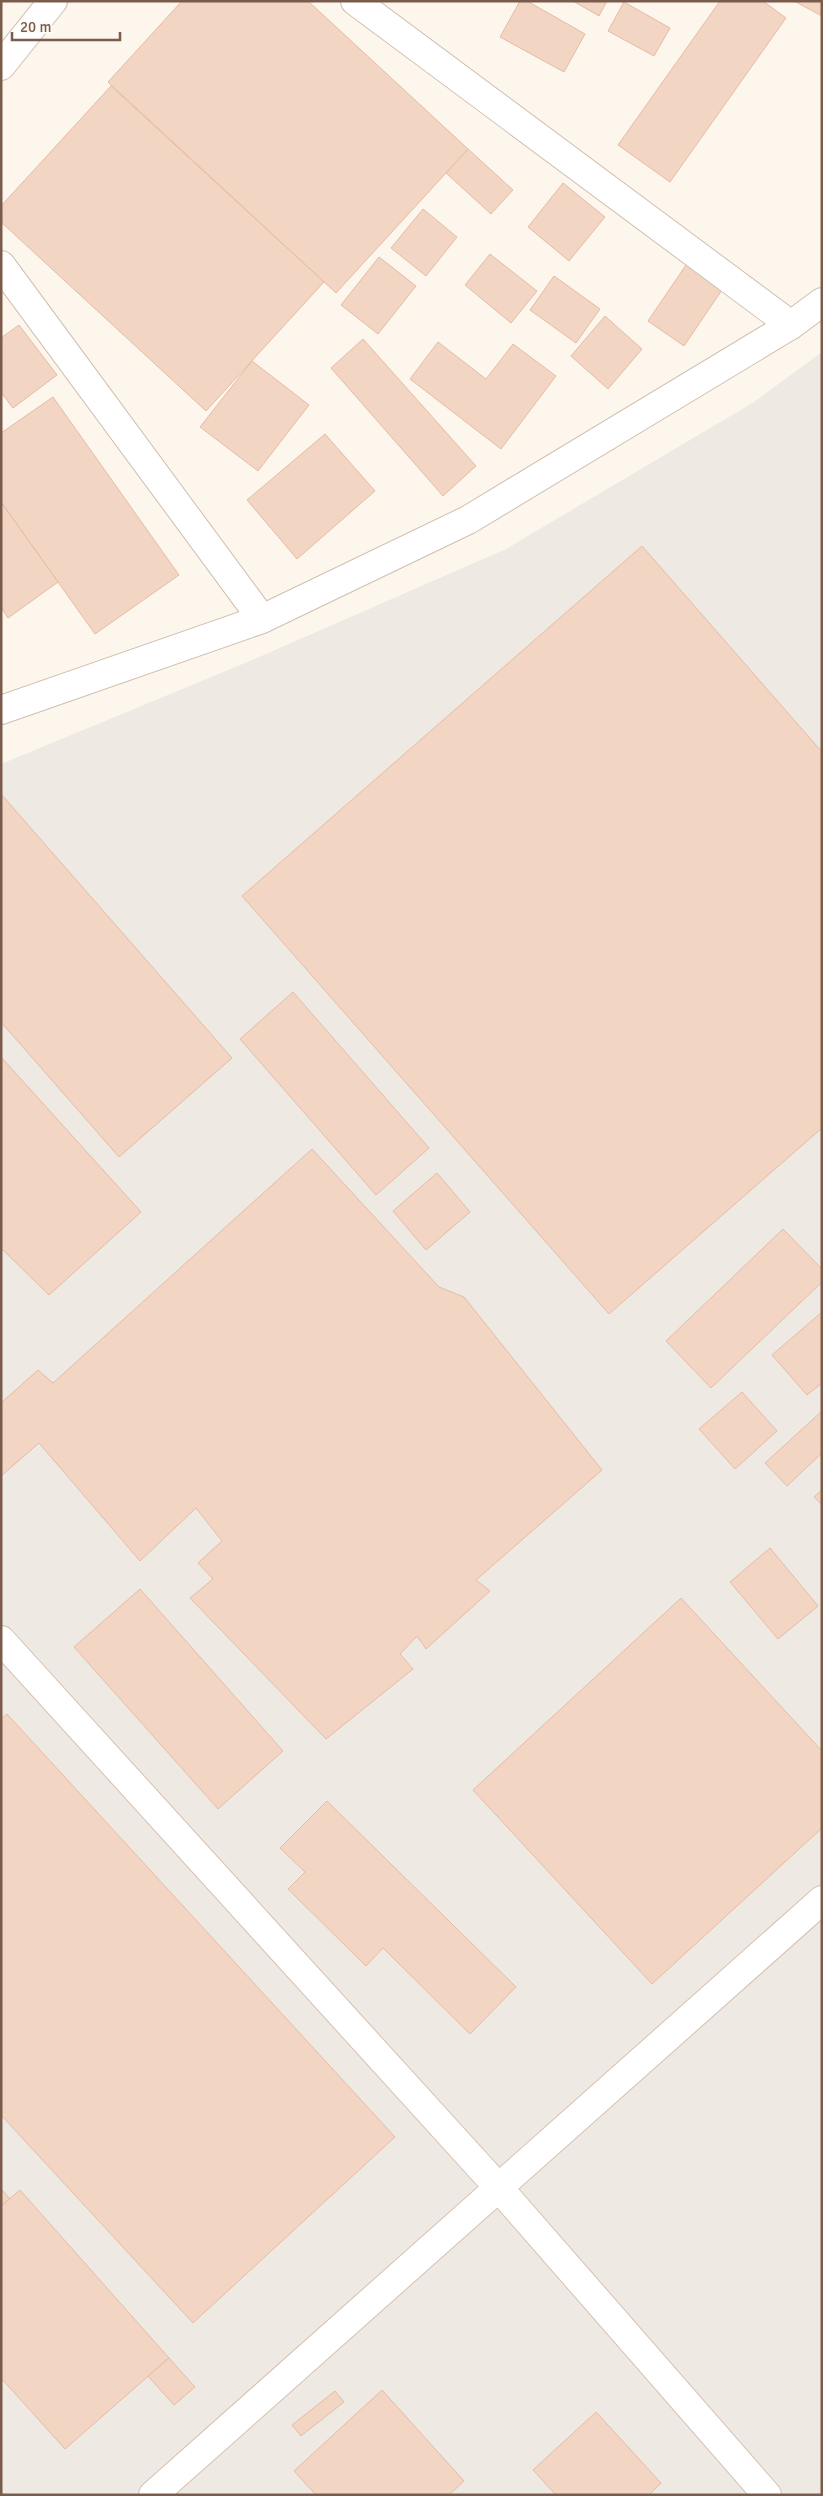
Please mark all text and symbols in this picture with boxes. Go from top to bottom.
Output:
scale bar [12,10,120,42]
text: 20 m [20,18,51,36]

